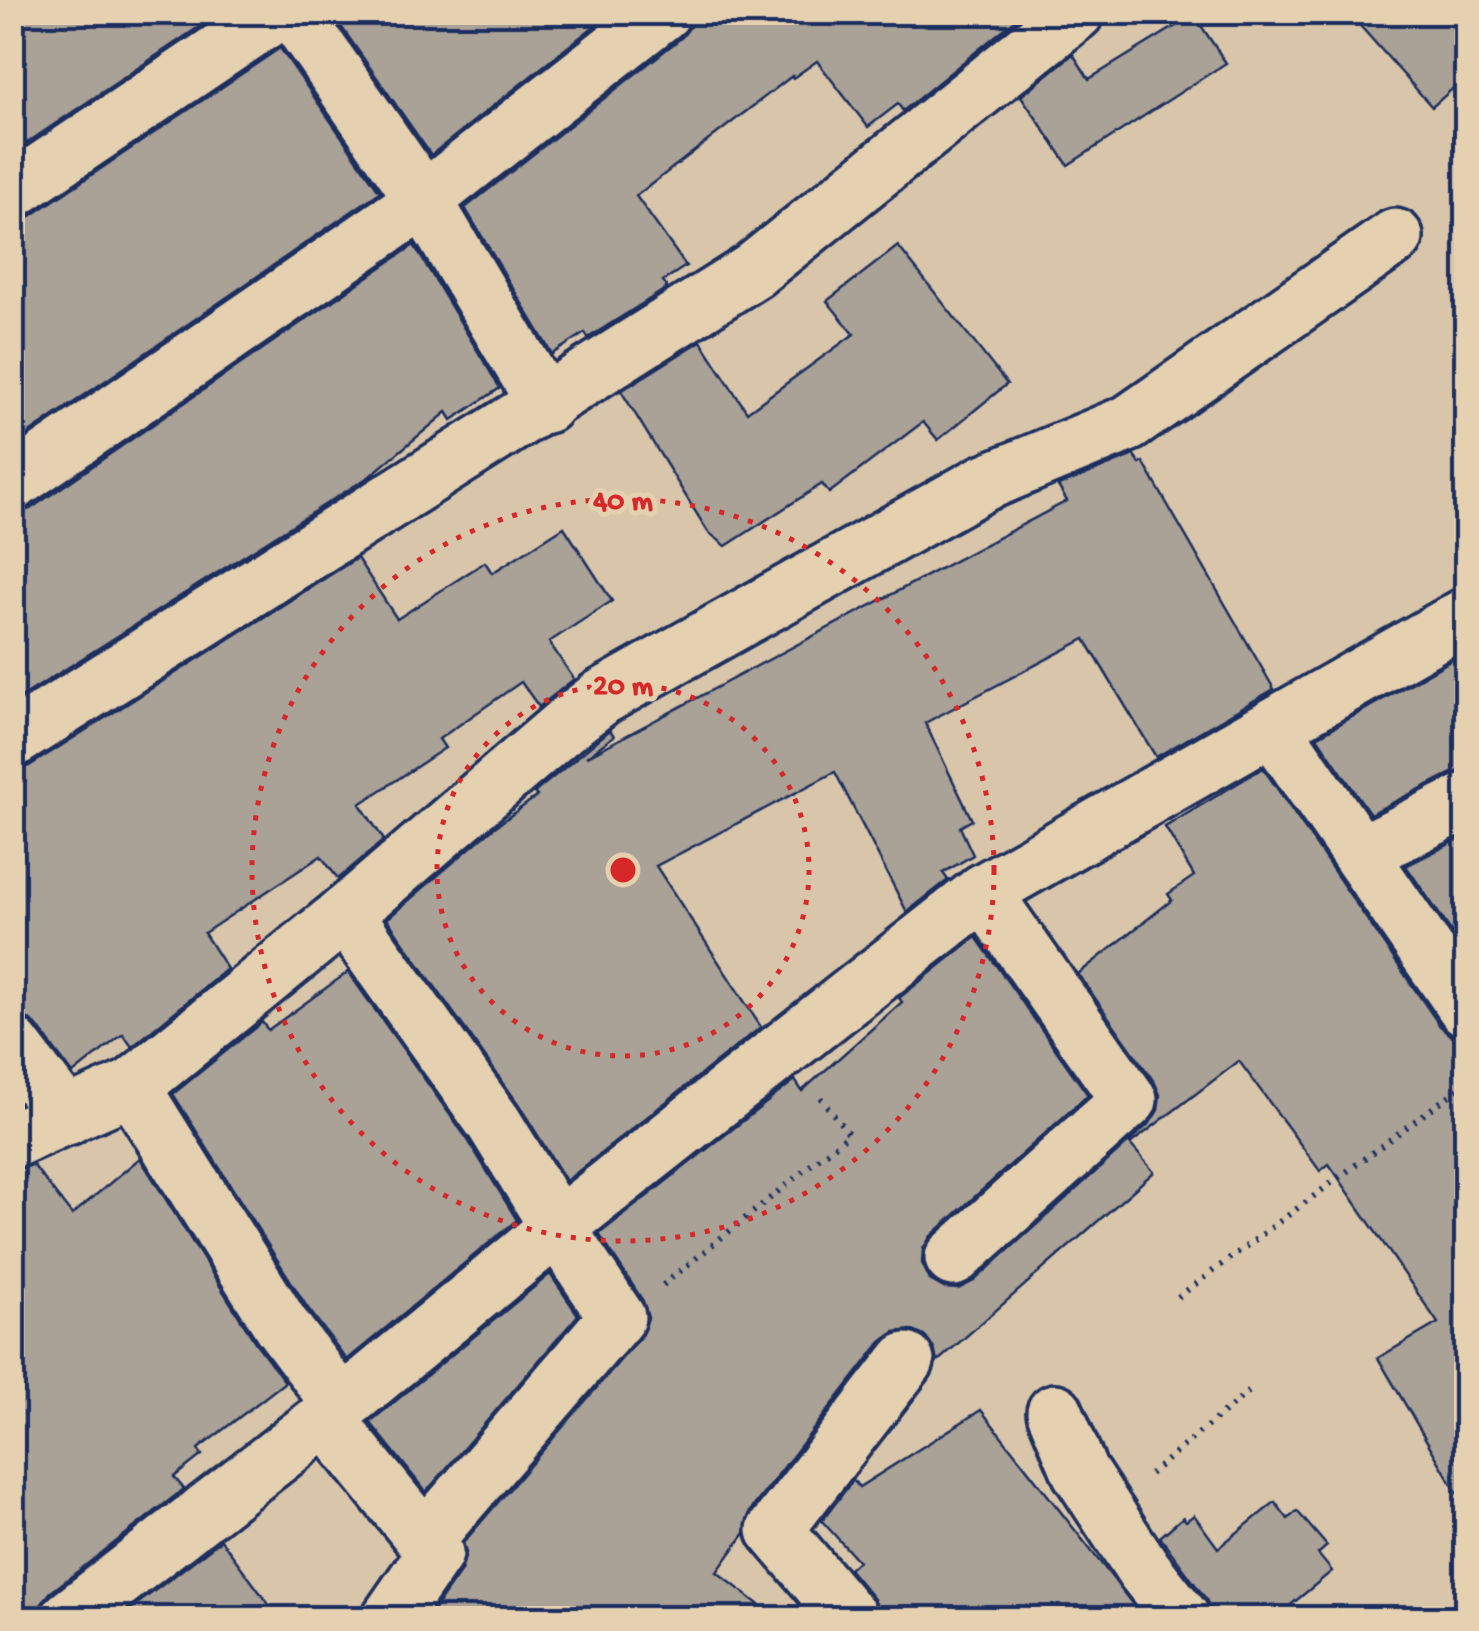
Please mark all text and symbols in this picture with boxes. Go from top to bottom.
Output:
text: 40 m [592,486,654,521]
text: 20 m [593,671,654,706]
centre of rings [605,852,641,888]

